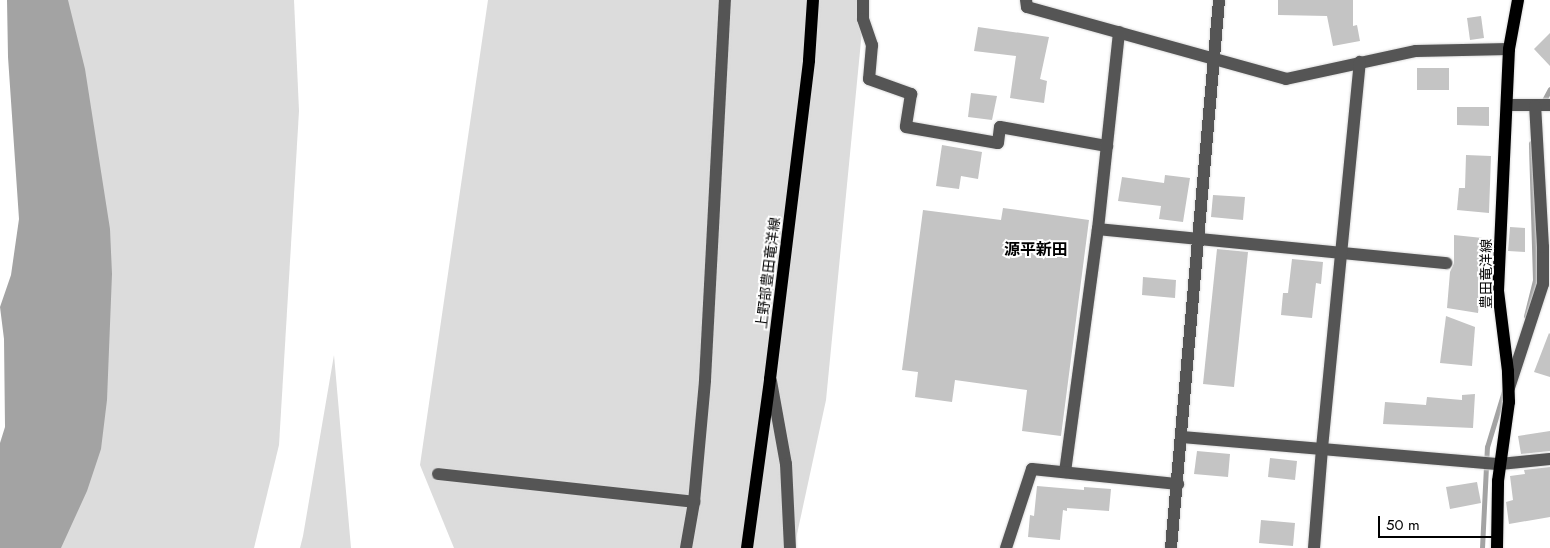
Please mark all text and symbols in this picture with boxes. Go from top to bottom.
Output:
street label: 上野部豊田竜洋線 [753,216,783,330]
street label: 豊田竜洋線 [1478,239,1494,309]
district label: 源平新田 [1004,240,1068,260]
scale bar [1380,506,1505,538]
text: 50 m [1386,514,1420,536]

